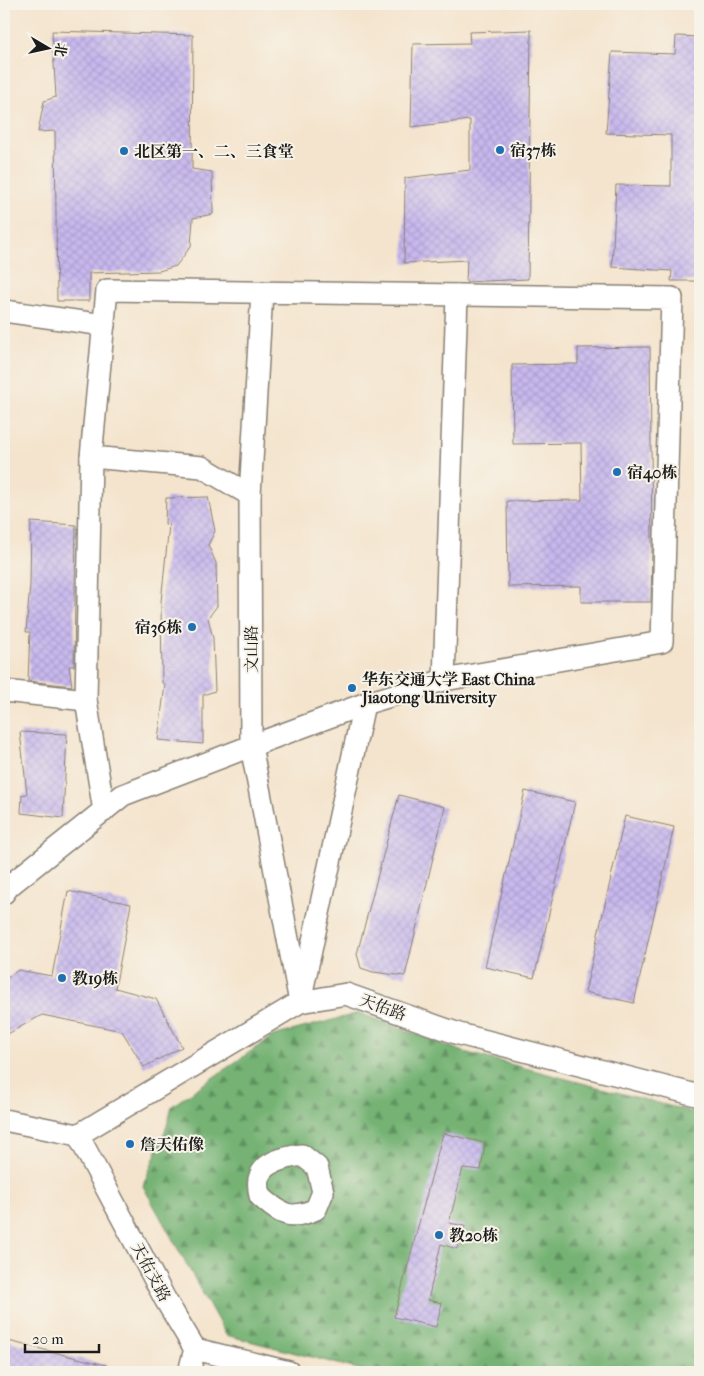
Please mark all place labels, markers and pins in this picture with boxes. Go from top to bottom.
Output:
place label: 宿37栋 [510,141,556,161]
place label: 北区第一、二、三食堂 [134,142,294,161]
marker: 宿37栋 [494,144,506,156]
marker: 北区第一、二、三食堂 [118,145,130,157]
place label: 宿40栋 [627,463,677,483]
marker: 宿40栋 [611,466,623,478]
place label: 宿36栋 [135,618,182,638]
marker: 宿36栋 [186,621,198,633]
place label: 华东交通大学 East China Jiaotong University [360,670,535,708]
marker: 华东交通大学 East China Jiaotong University [346,682,358,694]
place label: 教19栋 [72,969,118,989]
marker: 教19栋 [56,972,68,984]
place label: 詹天佑像 [140,1135,204,1154]
marker: 詹天佑像 [124,1138,136,1150]
place label: 教20栋 [449,1226,498,1245]
marker: 教20栋 [433,1229,445,1241]

